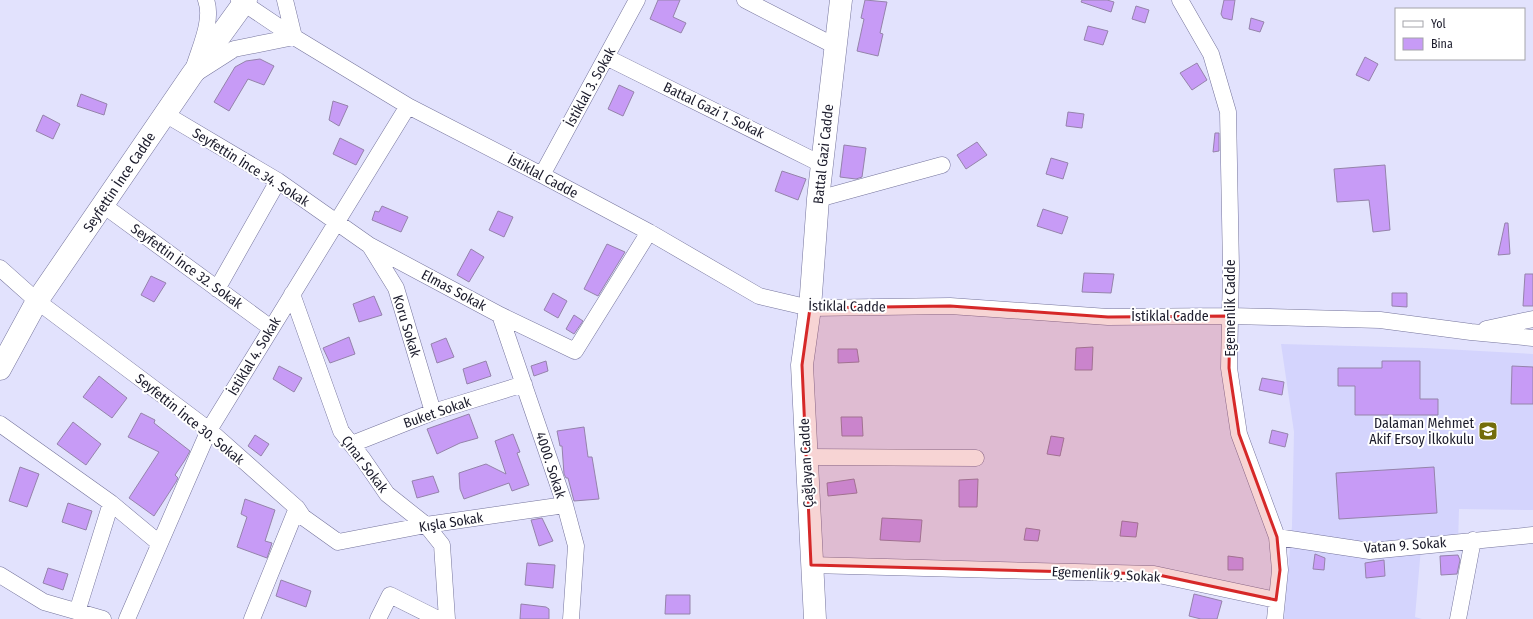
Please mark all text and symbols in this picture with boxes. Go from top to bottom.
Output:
legend [1395,8,1525,60]
text: Yol [1431,17,1446,31]
text: Bina [1431,37,1453,51]
street label: İstiklal 3. Sokak [562,44,619,130]
street label: Battal Gazi 1. Sokak [661,79,767,142]
street label: Battal Gazi Cadde [810,103,837,205]
street label: Seyfettin İnce 34. Sokak [189,125,313,211]
street label: Seyfettin İnce Cadde [80,129,159,236]
street label: İstiklal Cadde [505,151,581,202]
street label: Seyfettin İnce 32. Sokak [127,220,246,313]
street label: Egemenlik Cadde [1222,259,1239,357]
street label: Elmas Sokak [418,266,490,315]
street label: Koru Sokak [389,293,424,360]
street label: İstiklal Cadde [808,297,886,316]
street label: İstiklal Cadde [1131,308,1209,325]
street label: İstiklal 4. Sokak [224,313,285,399]
street label: Seyfettin İnce 30. Sokak [132,370,248,469]
street label: Buket Sokak [401,393,474,432]
place label: Dalaman Mehmet Akif Ersoy İlkokulu [1369,415,1474,448]
street label: Çağlayan Cadde [796,418,817,508]
school or university icon: Dalaman Mehmet Akif Ersoy İlkokulu [1477,420,1499,442]
street label: 4000. Sokak [532,430,569,501]
street label: Çınar Sokak [338,432,392,496]
street label: Kışla Sokak [418,509,485,536]
street label: Vatan 9. Sokak [1363,534,1447,557]
street label: Egemenlik 9. Sokak [1051,563,1161,586]

